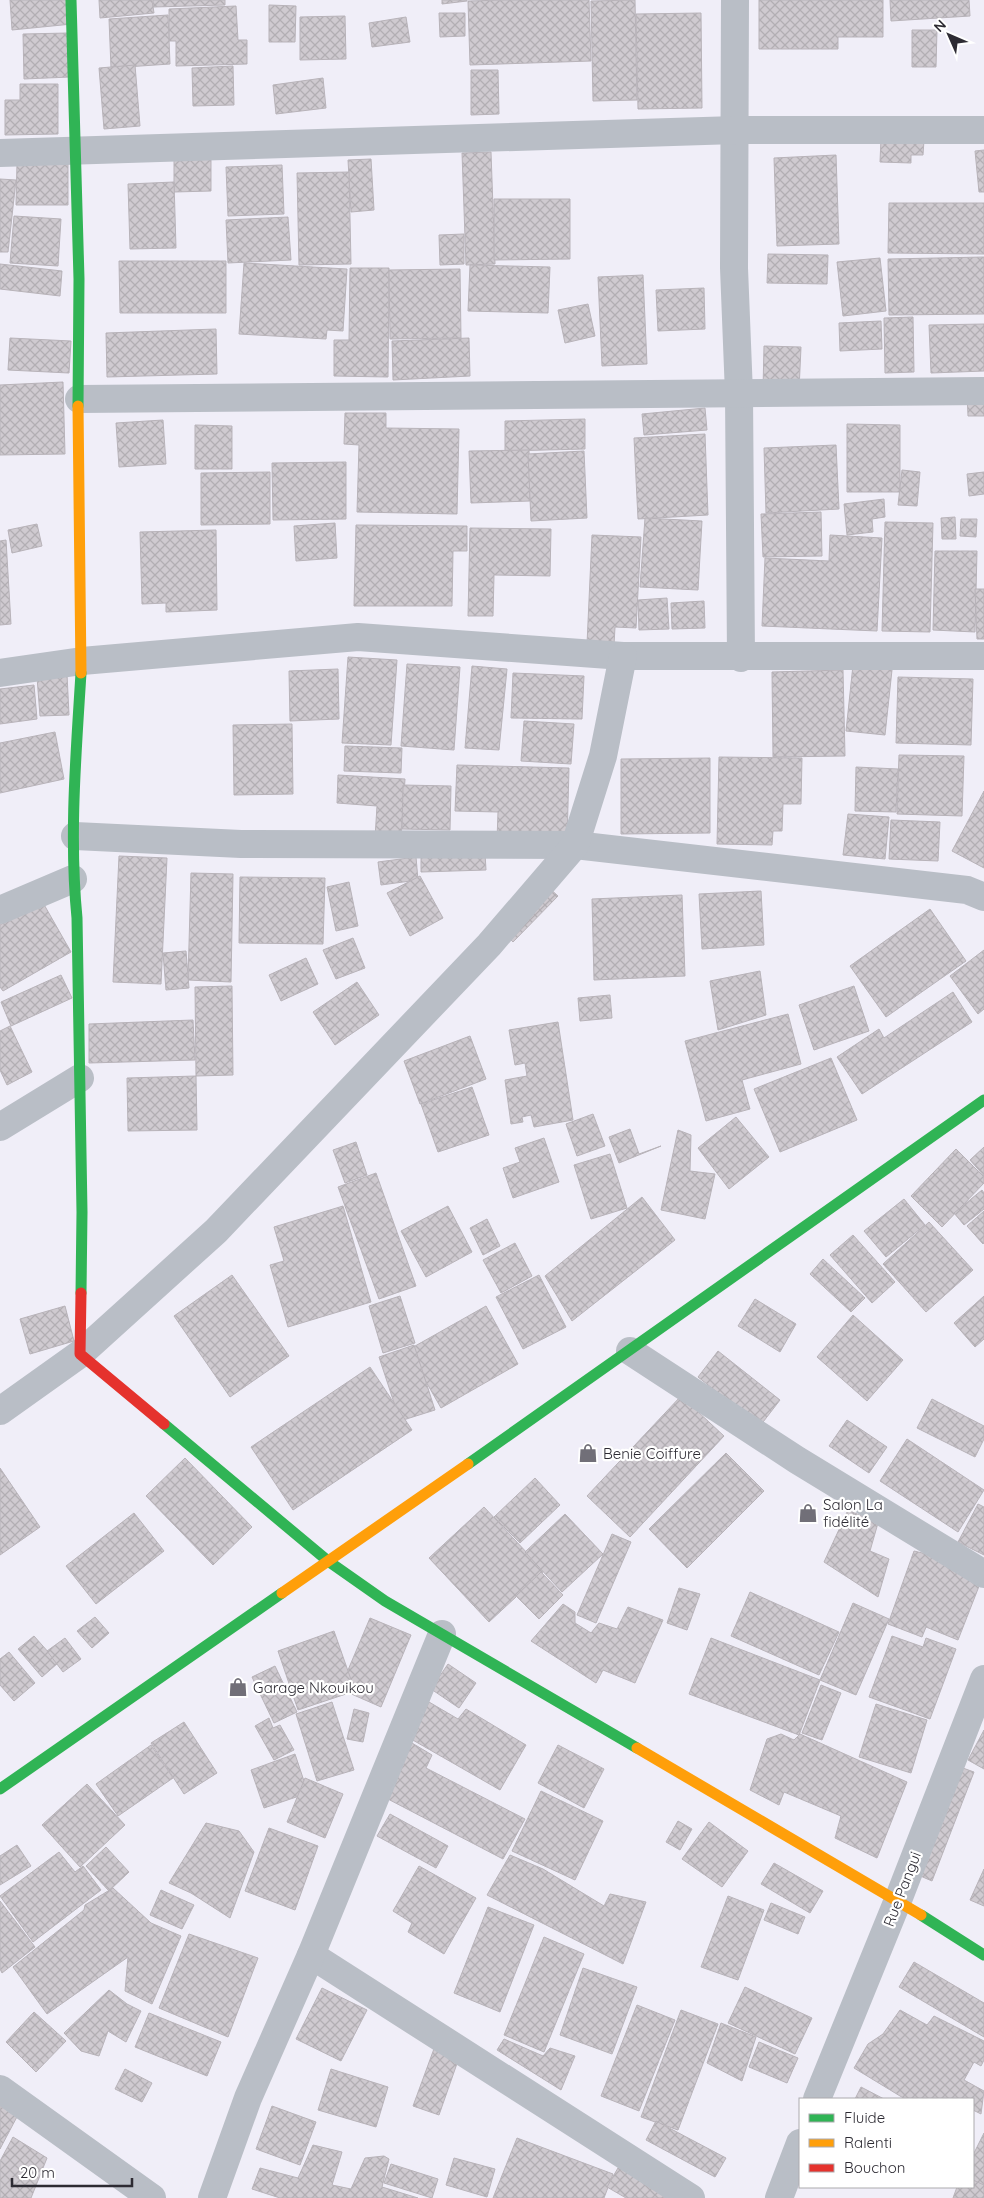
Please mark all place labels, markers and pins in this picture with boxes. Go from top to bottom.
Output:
shop icon: Benie Coiffure [577,1442,599,1464]
place label: Benie Coiffure [603,1444,701,1463]
place label: Salon La fidélité [823,1495,883,1531]
shop icon: Salon La fidélité [797,1502,819,1524]
shop icon: Garage Nkouikou [227,1676,249,1698]
place label: Garage Nkouikou [253,1678,374,1697]

